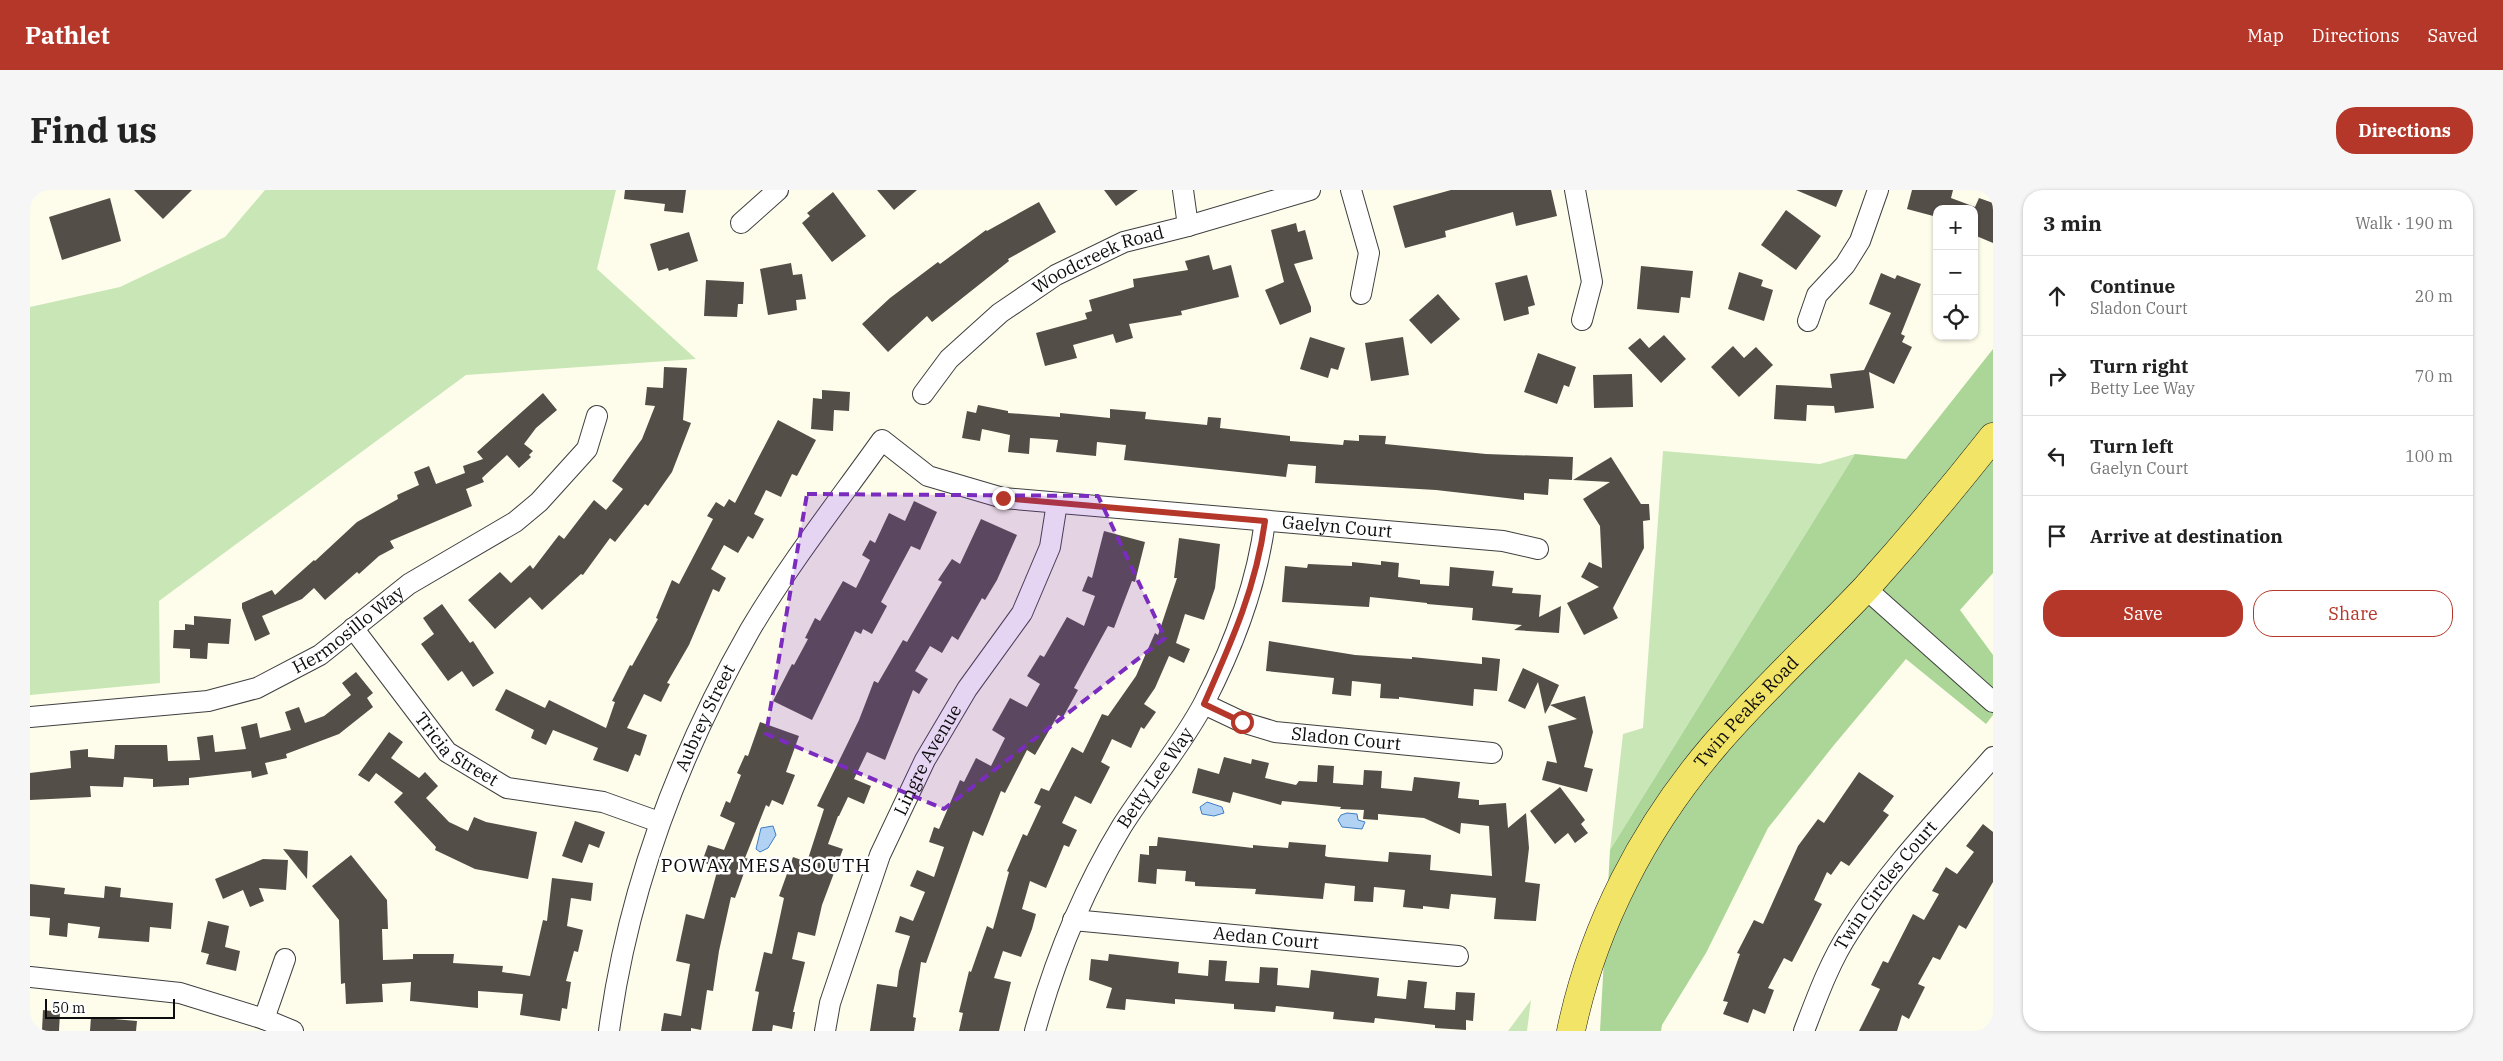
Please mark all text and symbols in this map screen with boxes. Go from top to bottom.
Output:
text: Pathlet [25,19,110,51]
text: Map [2247,24,2284,47]
text: Directions [2312,24,2400,47]
text: Saved [2428,24,2478,47]
text: Find us [30,107,157,153]
button: Directions [2336,107,2473,154]
map controls [1933,205,1978,340]
button: + [1933,205,1978,250]
text: 3 min [2043,209,2102,237]
text: Walk · 190 m [2355,213,2453,233]
street label: Woodcreek Road [1028,220,1166,299]
button: − [1933,250,1978,295]
text: Continue [2090,274,2175,298]
icon: ahead [2043,282,2071,310]
text: 20 m [2415,286,2453,306]
button: locate [1933,295,1978,340]
text: Sladon Court [2090,298,2188,318]
text: Turn right [2090,354,2188,378]
icon: right [2043,362,2071,390]
text: 70 m [2415,366,2453,386]
text: Betty Lee Way [2090,378,2195,398]
text: Turn left [2090,434,2173,458]
icon: left [2043,442,2071,470]
text: 100 m [2405,446,2453,466]
text: Gaelyn Court [2090,458,2188,478]
route end [992,487,1015,510]
street label: Gaelyn Court [1281,510,1393,542]
icon: arrive [2043,522,2071,550]
text: Arrive at destination [2090,524,2283,548]
street label: Hermosillo Way [288,580,409,679]
button: Save [2043,590,2243,637]
button: Share [2253,590,2453,637]
street label: Twin Peaks Road [1689,651,1803,772]
street label: Aubrey Street [670,660,740,775]
street label: Lingre Avenue [888,700,966,819]
street label: Tricia Street [410,707,503,791]
route start [1231,711,1254,734]
street label: Betty Lee Way [1112,722,1198,832]
street label: Sladon Court [1290,722,1402,755]
street label: Twin Circles Court [1829,815,1942,954]
district label: POWAY MESA SOUTH [661,853,871,877]
street label: Aedan Court [1212,921,1320,954]
scale bar [45,996,175,1019]
text: 50 m [52,999,85,1017]

